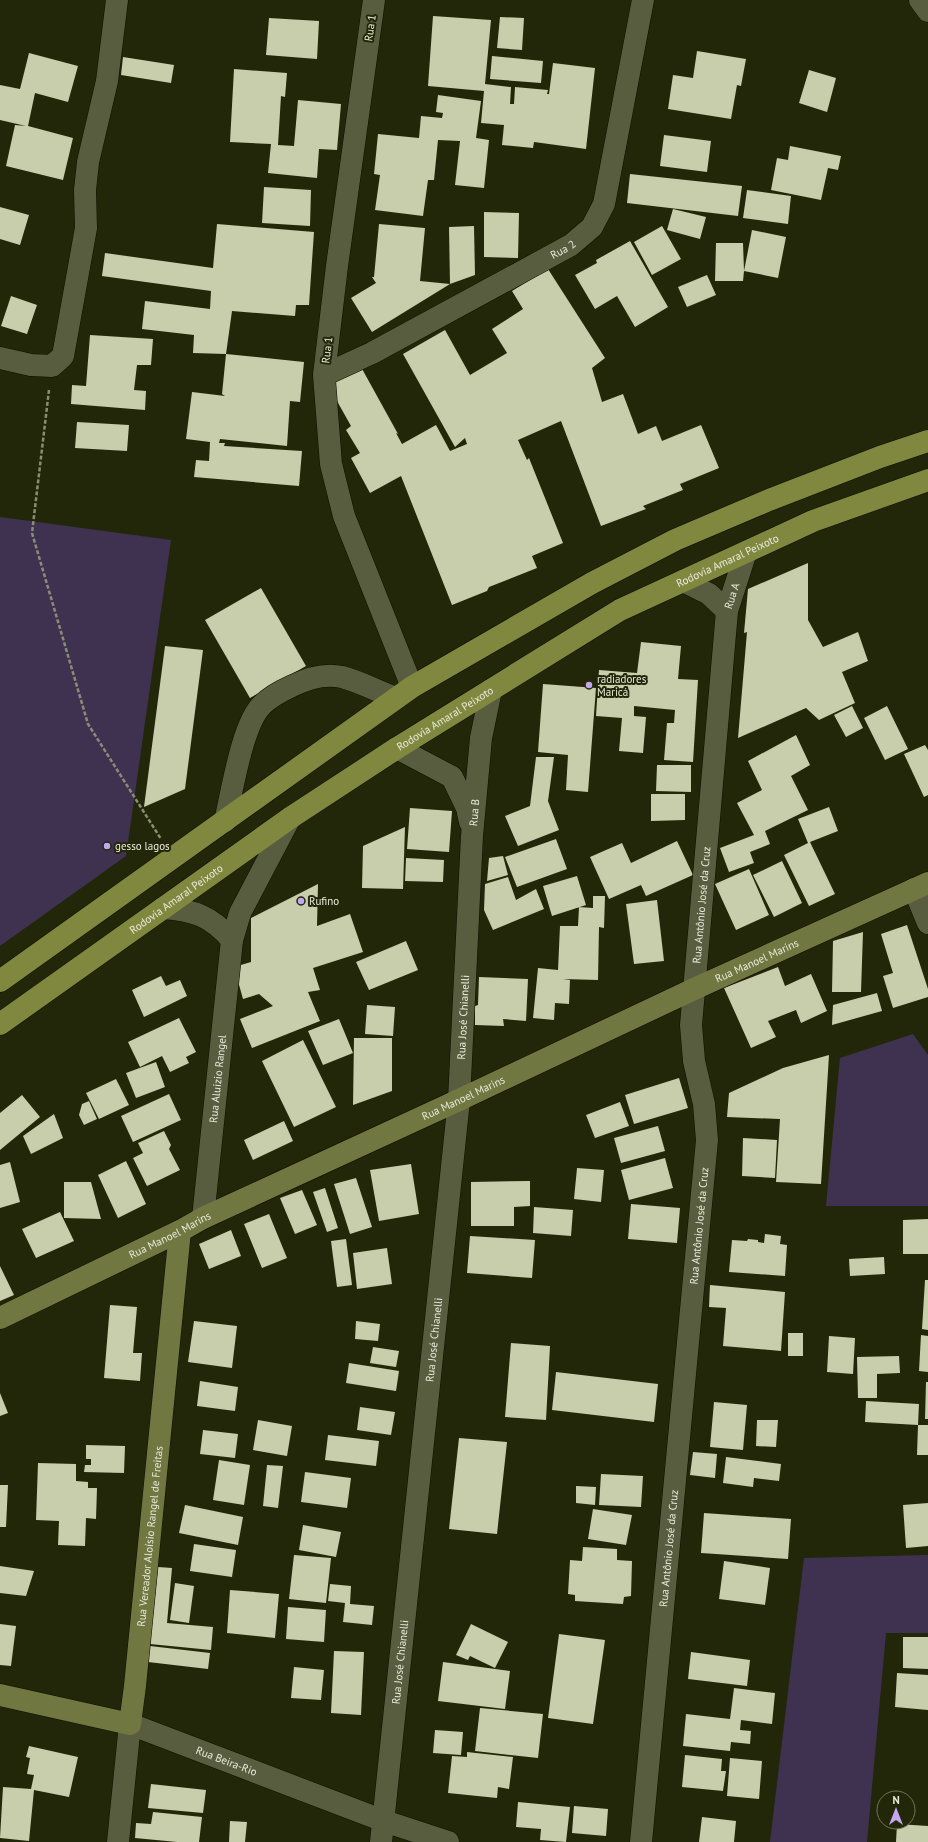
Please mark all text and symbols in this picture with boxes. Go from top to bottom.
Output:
street label: Rua 1 [361,14,379,42]
street label: Rua 2 [548,237,579,262]
street label: Rua 1 [318,336,336,364]
street label: Rodovia Amaral Peixoto [674,531,781,590]
street label: Rua A [721,580,743,611]
place label: radiadores Maricá [597,672,647,699]
marker: radiadores Maricá [584,680,594,690]
street label: Rodovia Amaral Peixoto [394,683,496,754]
street label: Rua B [466,798,482,827]
place label: gesso lagos [115,839,170,853]
marker: gesso lagos [102,841,112,851]
street label: Rua Antônio José da Cruz [689,846,714,964]
street label: Rodovia Amaral Peixoto [127,861,226,937]
place label: Rufino [309,894,339,908]
marker: Rufino [296,896,306,906]
street label: Rua Manoel Marins [713,935,801,986]
street label: Rua José Chianelli [454,974,472,1060]
street label: Rua Aluizio Rangel [206,1033,229,1123]
street label: Rua Manoel Marins [419,1072,507,1123]
street label: Rua Antônio José da Cruz [686,1166,711,1285]
street label: Rua Manoel Marins [127,1208,213,1262]
street label: Rua José Chianelli [422,1297,445,1383]
street label: Rua Vereador Aloísio Rangel de Freitas [134,1445,166,1627]
street label: Rua Antônio José da Cruz [656,1489,681,1607]
street label: Rua José Chianelli [389,1619,411,1705]
street label: Rua Beira-Rio [194,1743,259,1779]
north arrow [876,1790,916,1830]
text: N [892,1793,900,1807]

